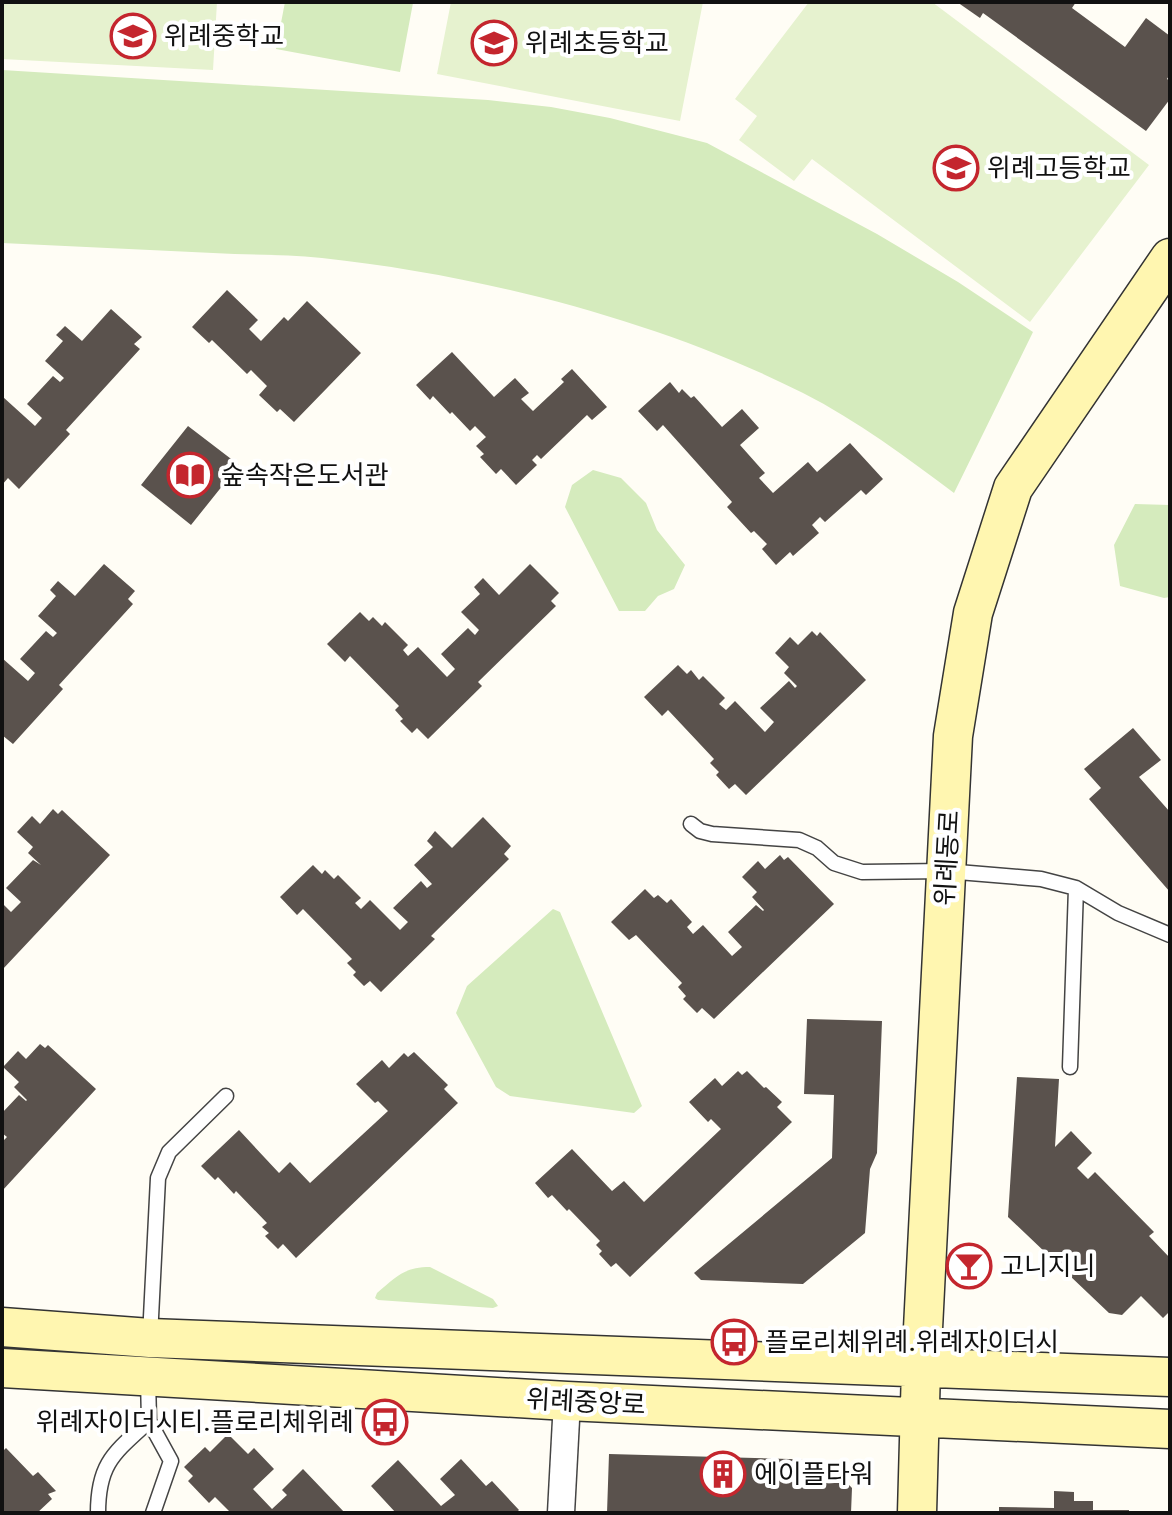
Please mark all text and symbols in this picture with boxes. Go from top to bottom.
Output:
school or university icon: 위례중학교 [109,12,157,60]
place label: 위례중학교 [164,18,284,52]
school or university icon: 위례초등학교 [470,19,518,67]
place label: 위례초등학교 [525,25,669,59]
school or university icon: 위례고등학교 [932,144,980,192]
place label: 위례고등학교 [987,150,1131,184]
library icon: 숲속작은도서관 [166,451,214,499]
place label: 숲속작은도서관 [221,457,389,491]
street label: 위례동로 [927,809,965,907]
bar icon: 고니지니 [945,1242,993,1290]
place label: 고니지니 [1000,1248,1096,1282]
bus stop icon: 플로리체위례.위례자이더시 [710,1318,758,1366]
place label: 플로리체위례.위례자이더시 [765,1324,1059,1358]
street label: 위례중앙로 [525,1381,647,1421]
bus stop icon: 위례자이더시티.플로리체위례 [361,1398,409,1446]
place label: 위례자이더시티.플로리체위례 [36,1404,354,1438]
building icon: 에이플타워 [699,1450,747,1498]
place label: 에이플타워 [754,1456,874,1490]

